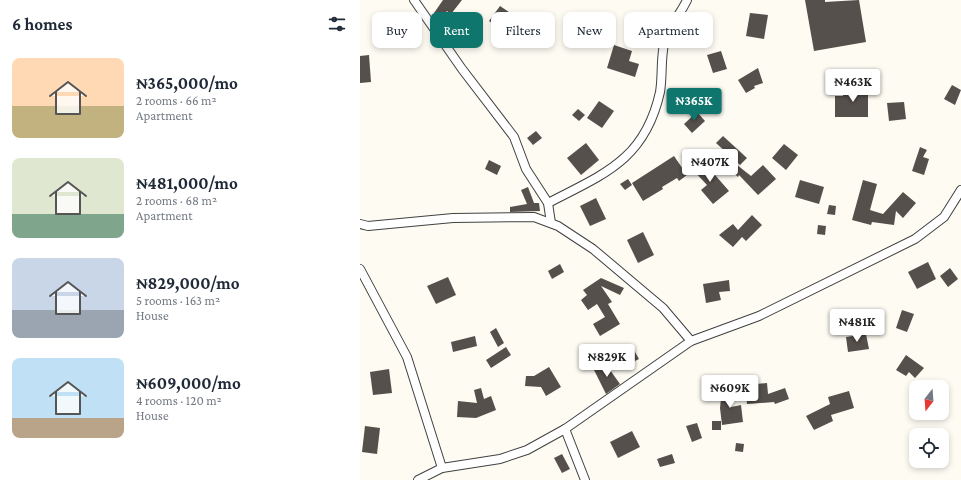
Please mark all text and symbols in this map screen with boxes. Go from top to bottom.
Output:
chip: Buy [372,12,422,48]
chip: Rent [430,12,483,48]
chip: Filters [491,12,555,48]
chip: New [563,12,616,48]
chip: Apartment [624,12,713,48]
icon: filters [326,13,348,35]
text: 6 homes [12,15,72,34]
pin: ₦463K [825,69,881,103]
icon: home [44,74,92,122]
text: ₦365,000/mo [136,74,238,93]
text: ₦463K [834,74,872,89]
pin: ₦365K [666,88,722,122]
text: 2 rooms · 66 m² [136,93,217,108]
text: ₦365K [676,93,712,108]
text: Apartment [136,108,193,123]
pin: ₦407K [682,149,738,183]
text: ₦407K [691,154,729,169]
icon: home [44,174,92,222]
text: ₦481,000/mo [136,174,238,193]
text: 2 rooms · 68 m² [136,193,217,208]
text: Apartment [136,208,193,223]
icon: home [44,274,92,322]
text: ₦829,000/mo [136,274,240,293]
text: 5 rooms · 163 m² [136,293,220,308]
text: House [136,308,169,323]
pin: ₦481K [829,309,885,343]
text: ₦481K [839,314,875,329]
pin: ₦829K [579,344,635,378]
text: ₦829K [588,349,626,364]
icon: home [44,374,92,422]
text: ₦609,000/mo [136,374,241,393]
pin: ₦609K [702,375,758,409]
text: ₦609K [710,380,750,395]
north arrow [909,380,949,420]
map controls [909,380,949,468]
text: 4 rooms · 120 m² [136,393,222,408]
text: House [136,408,169,423]
button: locate [909,428,949,468]

